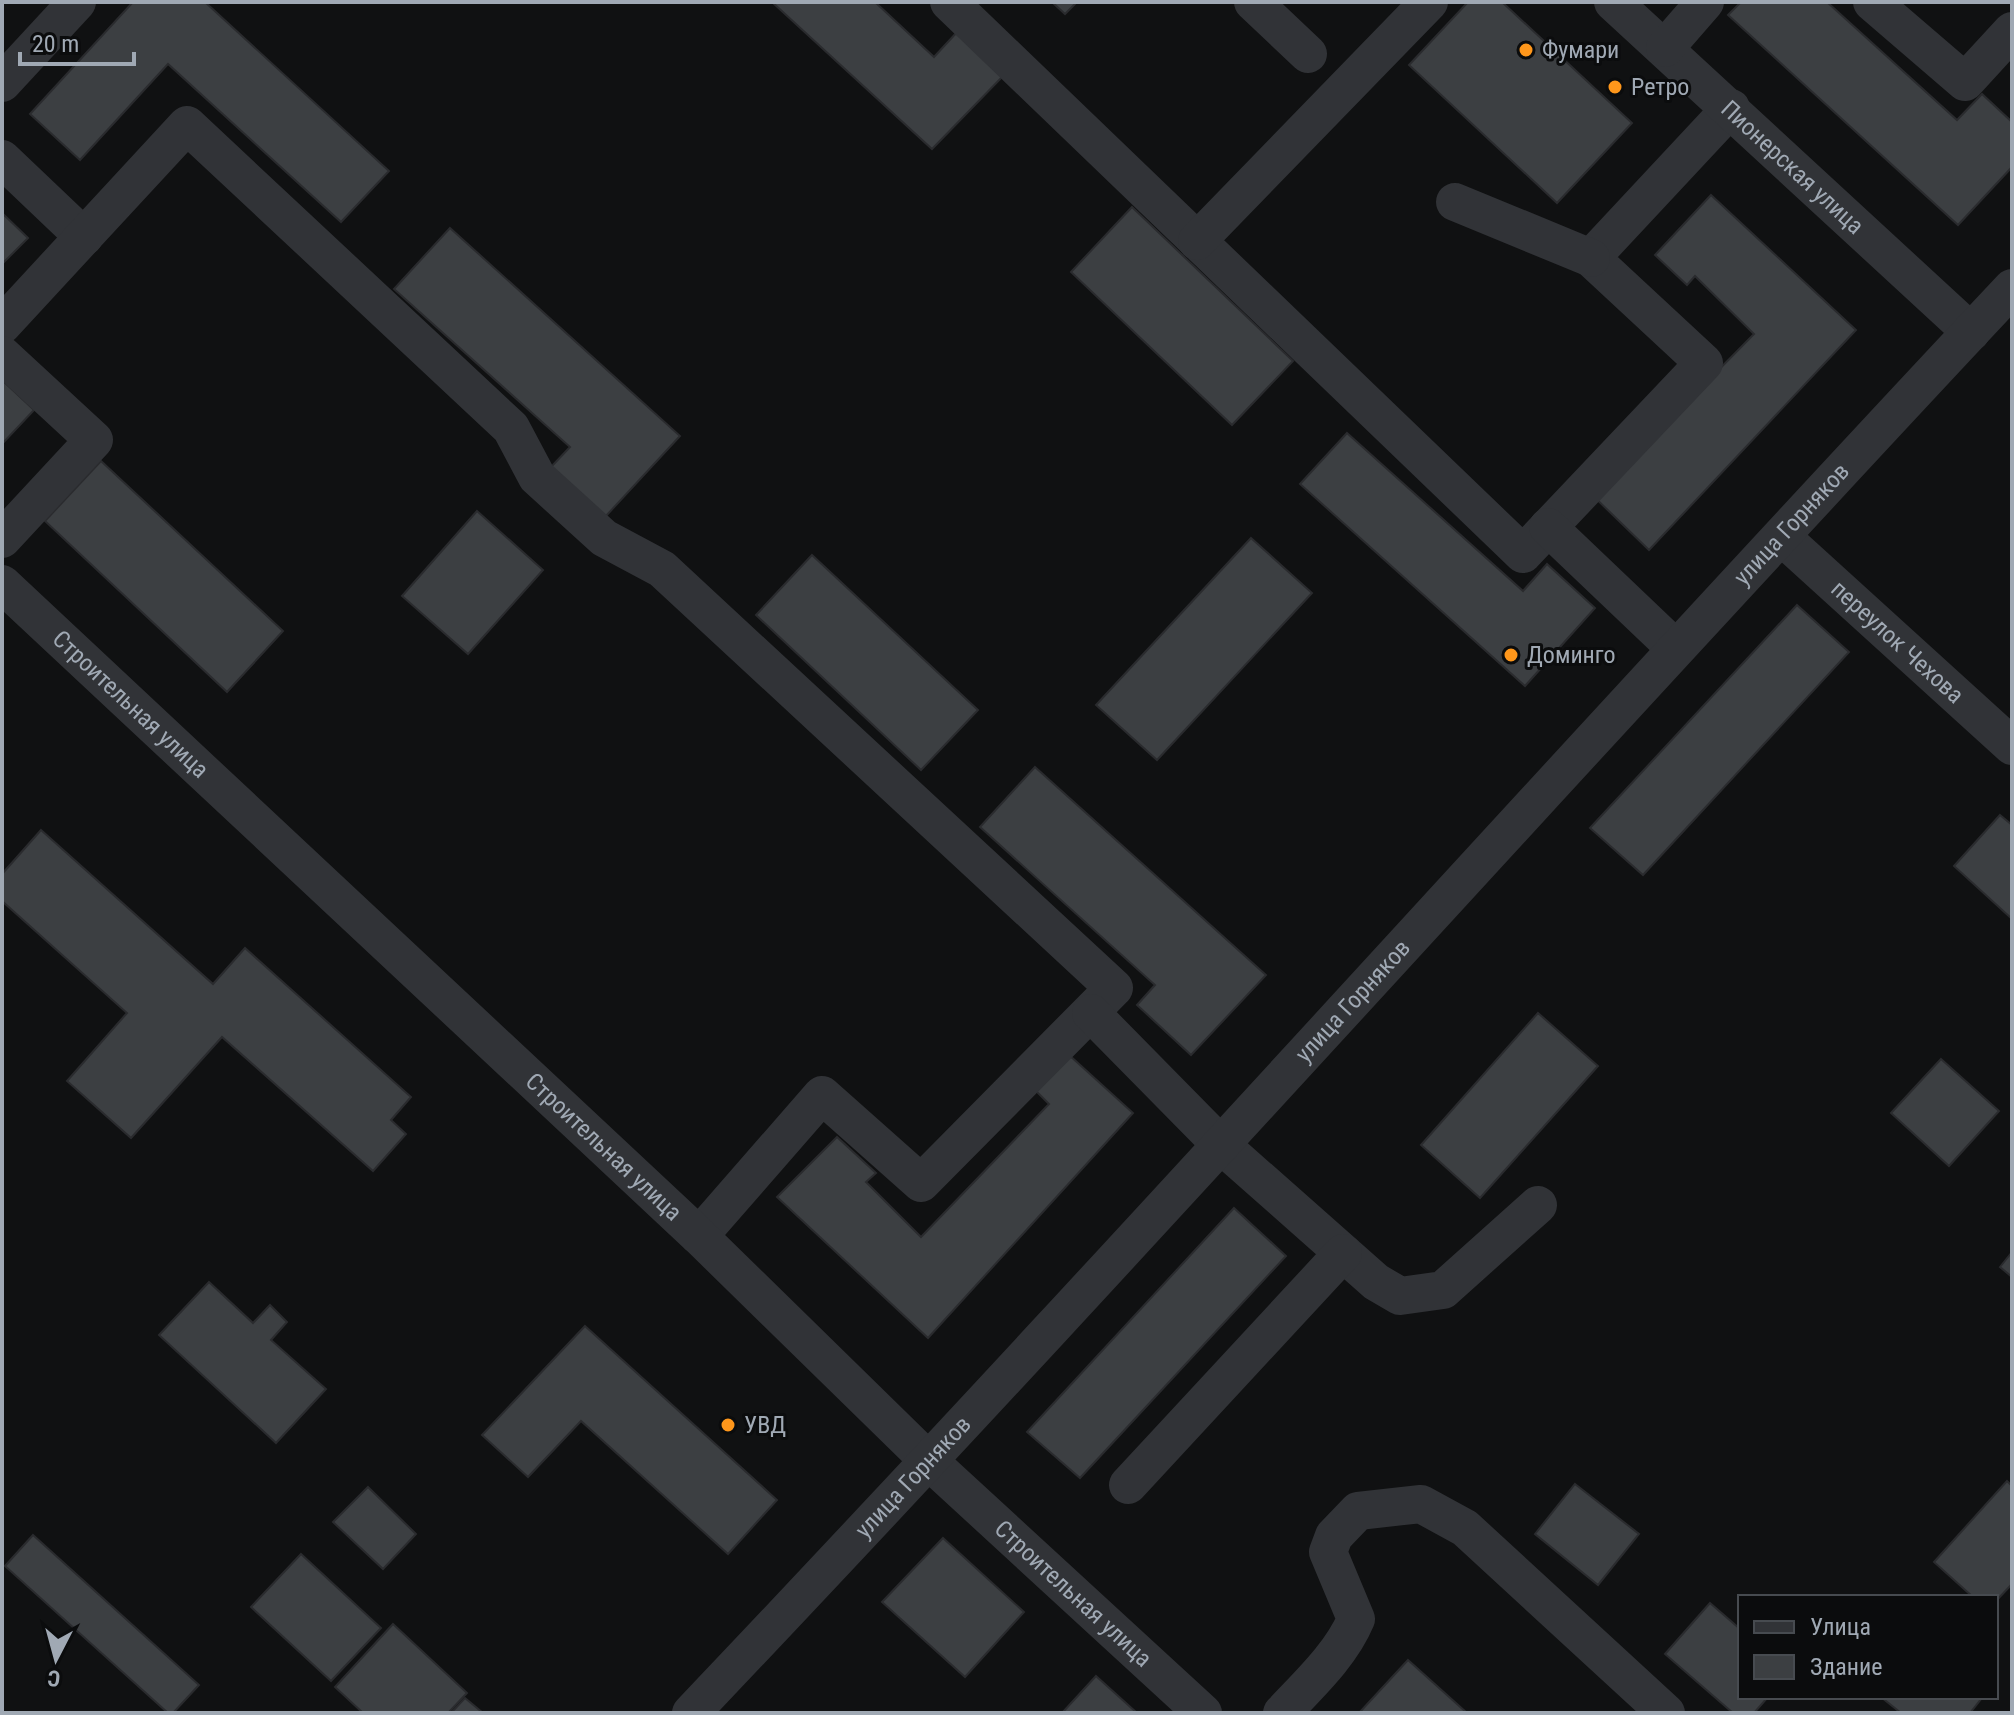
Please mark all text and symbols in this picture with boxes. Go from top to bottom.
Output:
scale bar [20,16,134,66]
text: 20 m [32,30,79,58]
place label: Фумари [1542,36,1619,64]
marker: Фумари [1517,41,1535,59]
place label: Ретро [1631,73,1689,101]
marker: Ретро [1606,78,1624,96]
street label: Пионерская улица [1715,95,1869,240]
street label: улица Горняков [1728,457,1855,591]
street label: переулок Чехова [1826,575,1969,709]
street label: Строительная улица [47,625,214,784]
place label: Доминго [1527,641,1616,669]
marker: Доминго [1502,646,1520,664]
street label: улица Горняков [1290,934,1416,1068]
street label: Строительная улица [520,1067,687,1227]
street label: улица Горняков [850,1410,977,1544]
place label: УВД [744,1411,786,1439]
marker: УВД [719,1416,737,1434]
street label: Строительная улица [989,1515,1157,1673]
legend [1738,1595,1998,1699]
text: Улица [1810,1613,1871,1641]
north arrow [16,1619,96,1699]
text: Здание [1810,1653,1882,1681]
text: С [46,1665,62,1691]

